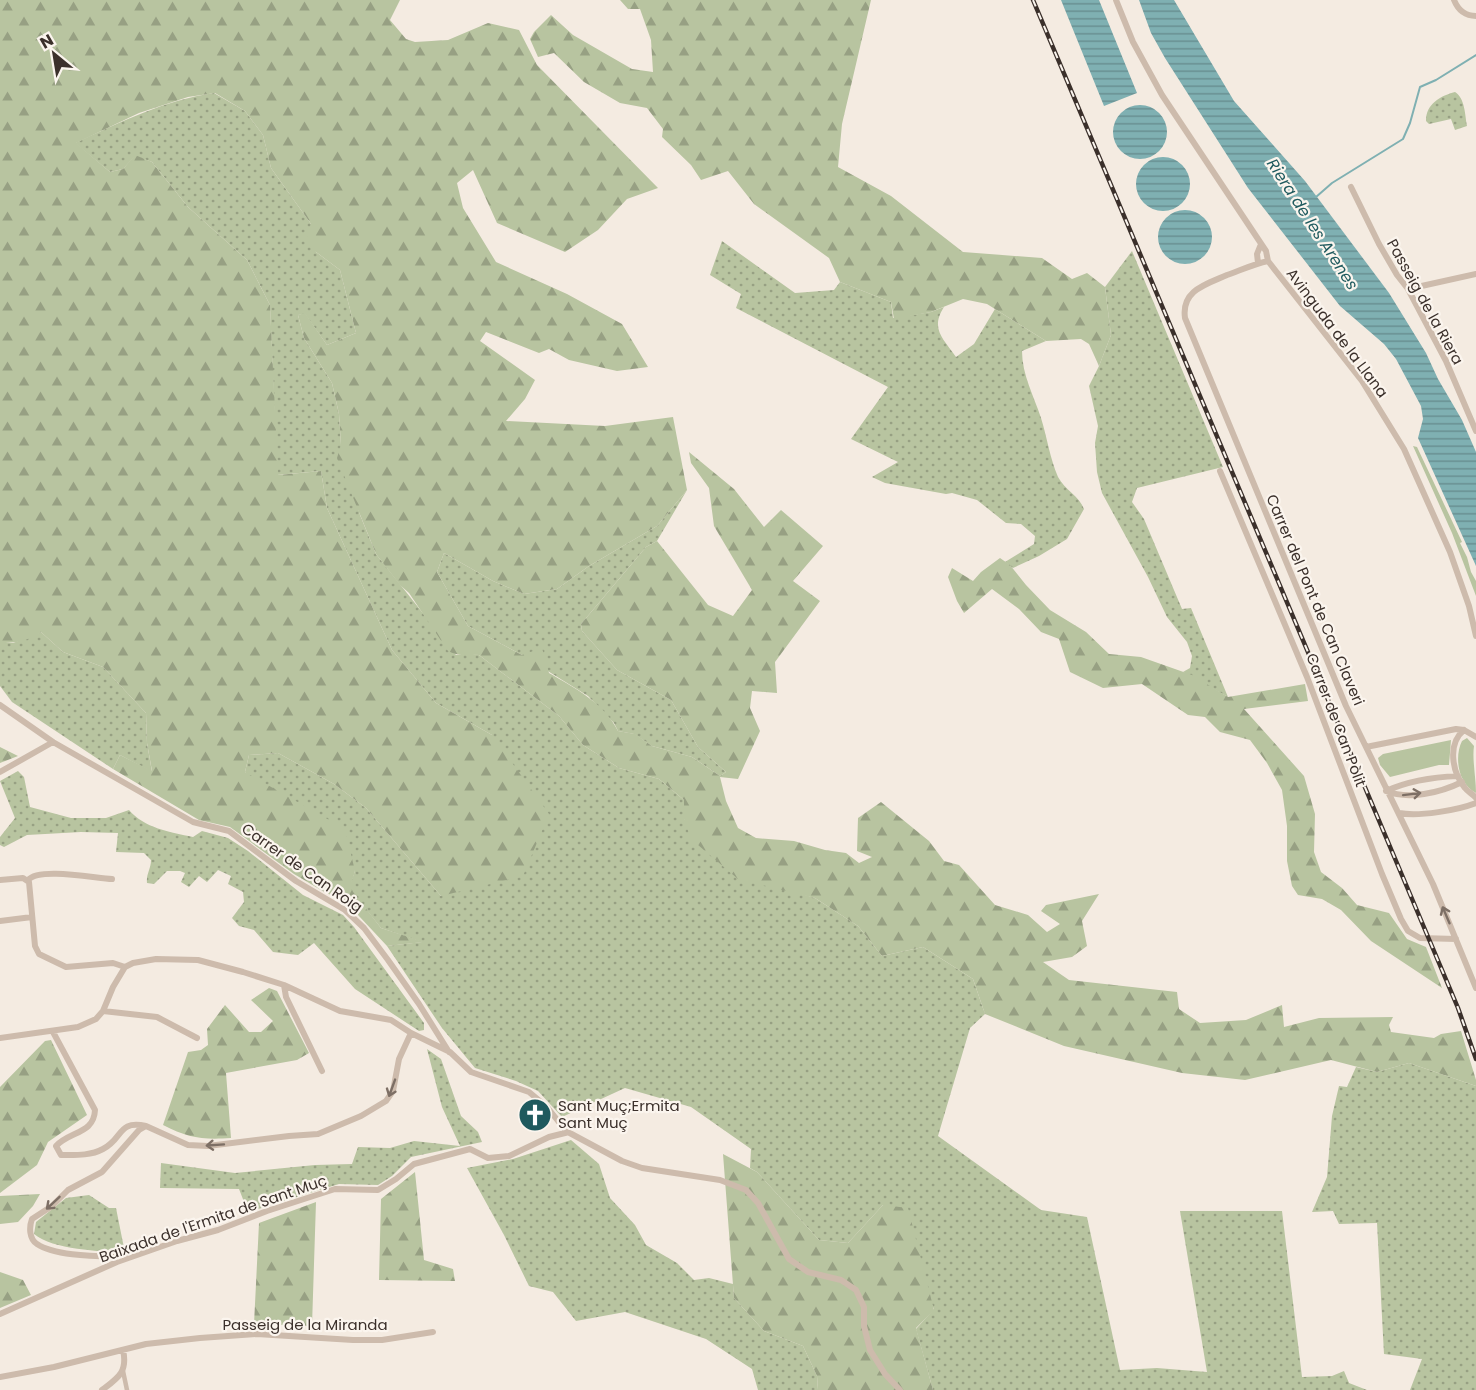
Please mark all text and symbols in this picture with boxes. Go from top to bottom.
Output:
north arrow [24,24,84,84]
text: N [36,28,58,54]
water label: Riera de les Arenes [1261,154,1364,295]
street label: Passeig de la Riera [1382,235,1469,368]
street label: Avinguda de la Llana [1282,264,1393,402]
street label: Carrer del Pont de Can Claveri [1261,491,1370,709]
street label: Carrer de Can Pòlit [1301,650,1372,790]
one-way arrow [1402,788,1421,799]
street label: Carrer de Can Roig [238,818,367,917]
one-way arrow [1440,906,1451,925]
one-way arrow [386,1078,397,1096]
place label: Sant Muç;Ermita Sant Muç [558,1095,680,1133]
church icon: Sant Muç;Ermita Sant Muç [517,1097,553,1133]
one-way arrow [205,1140,225,1151]
street label: Baixada de l'Ermita de Sant Muç [96,1170,329,1267]
one-way arrow [46,1196,61,1210]
street label: Passeig de la Miranda [222,1314,388,1335]

